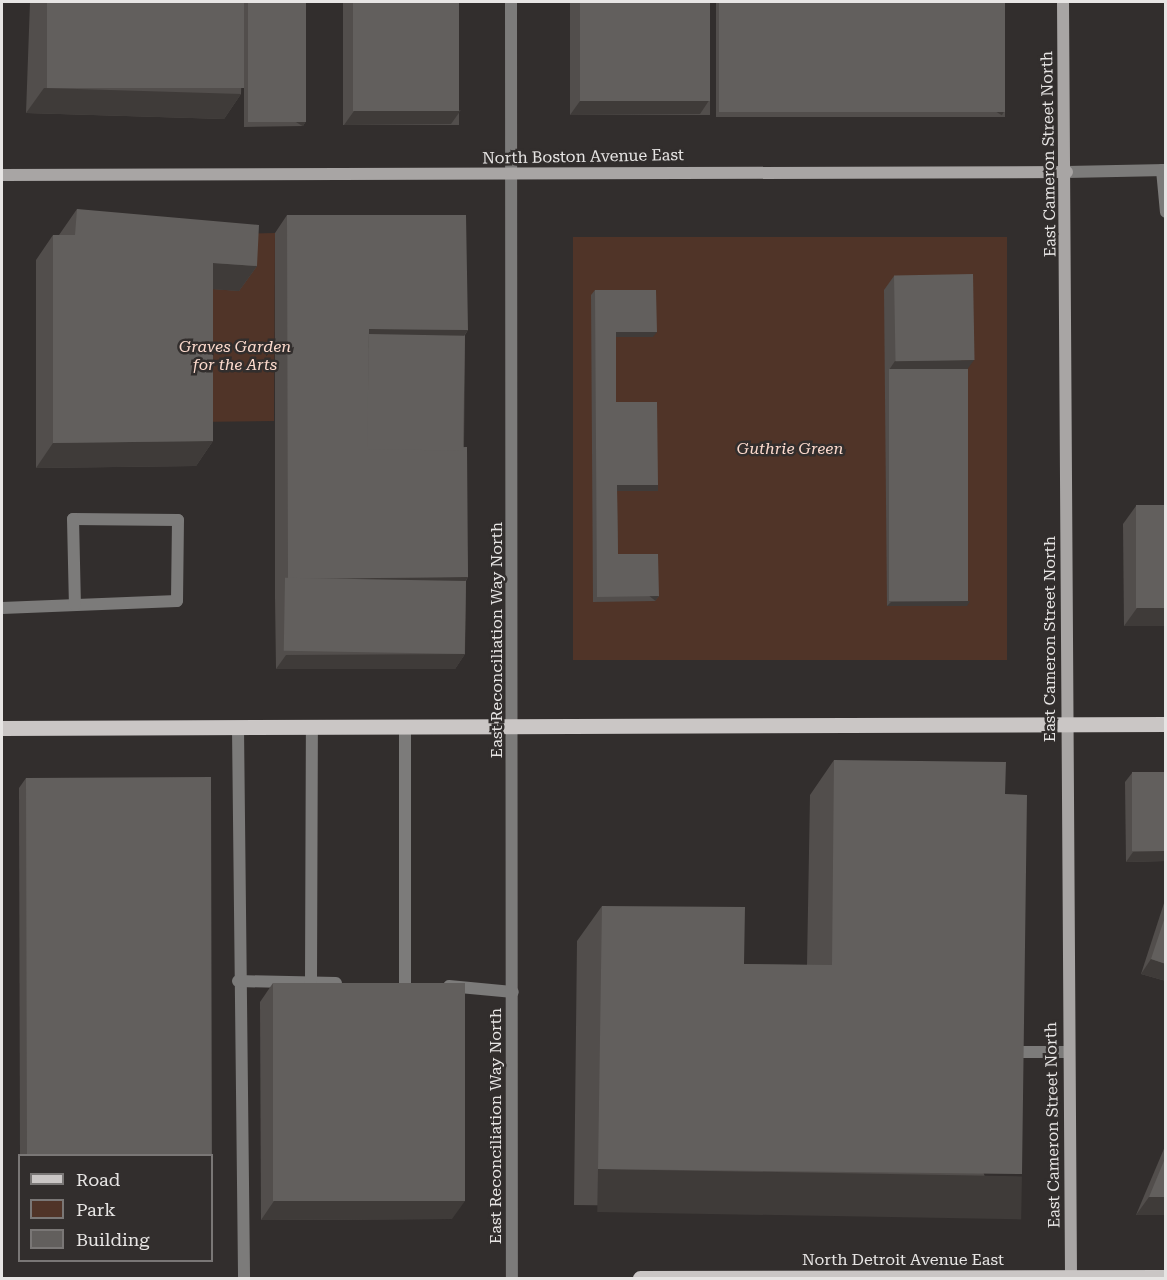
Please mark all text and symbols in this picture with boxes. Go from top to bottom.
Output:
street label: East Cameron Street North [1038,51,1060,257]
street label: North Boston Avenue East [482,146,684,168]
park label: Graves Garden for the Arts [179,337,291,375]
park label: Guthrie Green [737,439,843,459]
street label: East Reconciliation Way North [487,522,507,758]
street label: East Cameron Street North [1040,536,1060,742]
street label: East Reconciliation Way North [486,1008,506,1244]
street label: East Cameron Street North [1042,1022,1064,1228]
legend [18,1154,213,1262]
text: Road [76,1169,120,1190]
text: Park [76,1199,116,1220]
text: Building [76,1229,150,1250]
street label: North Detroit Avenue East [802,1250,1004,1270]

